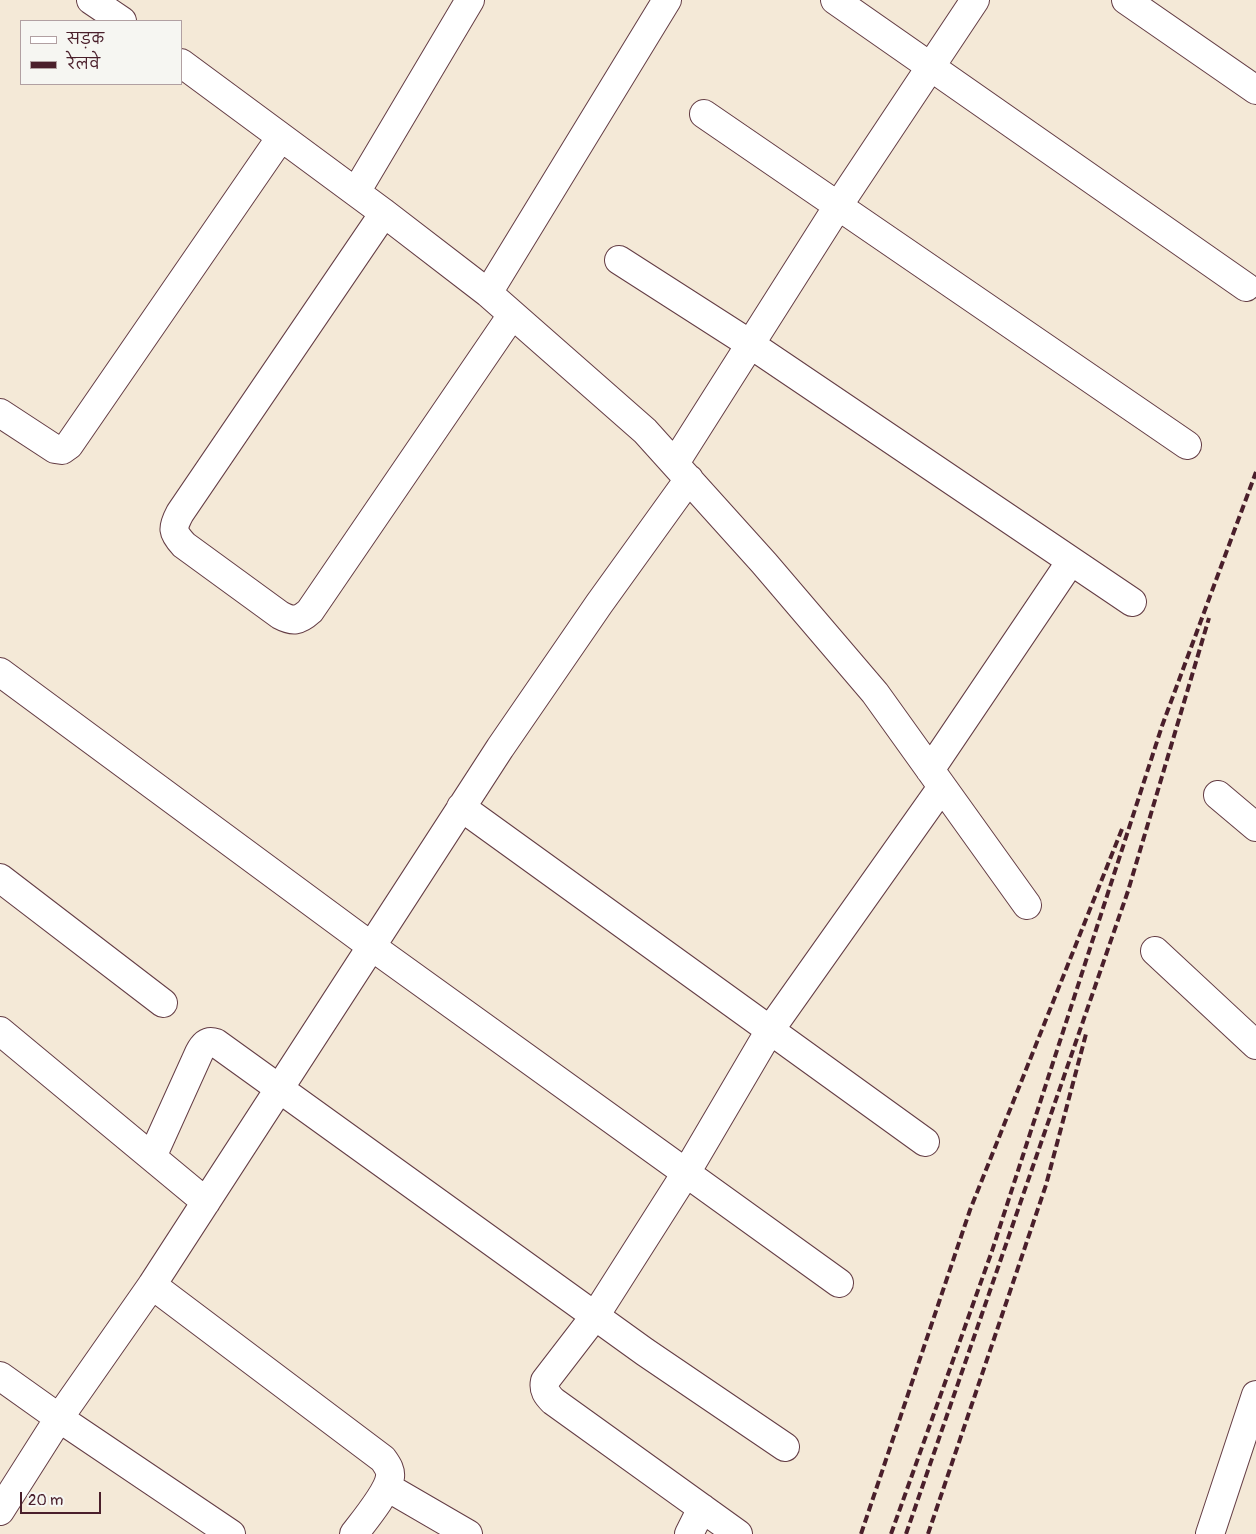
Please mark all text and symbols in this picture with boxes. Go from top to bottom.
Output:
legend [20,20,182,85]
text: सड़क [67,30,104,49]
text: रेलवे [67,55,100,74]
scale bar [22,1482,104,1514]
text: 20 m [28,1491,63,1510]

